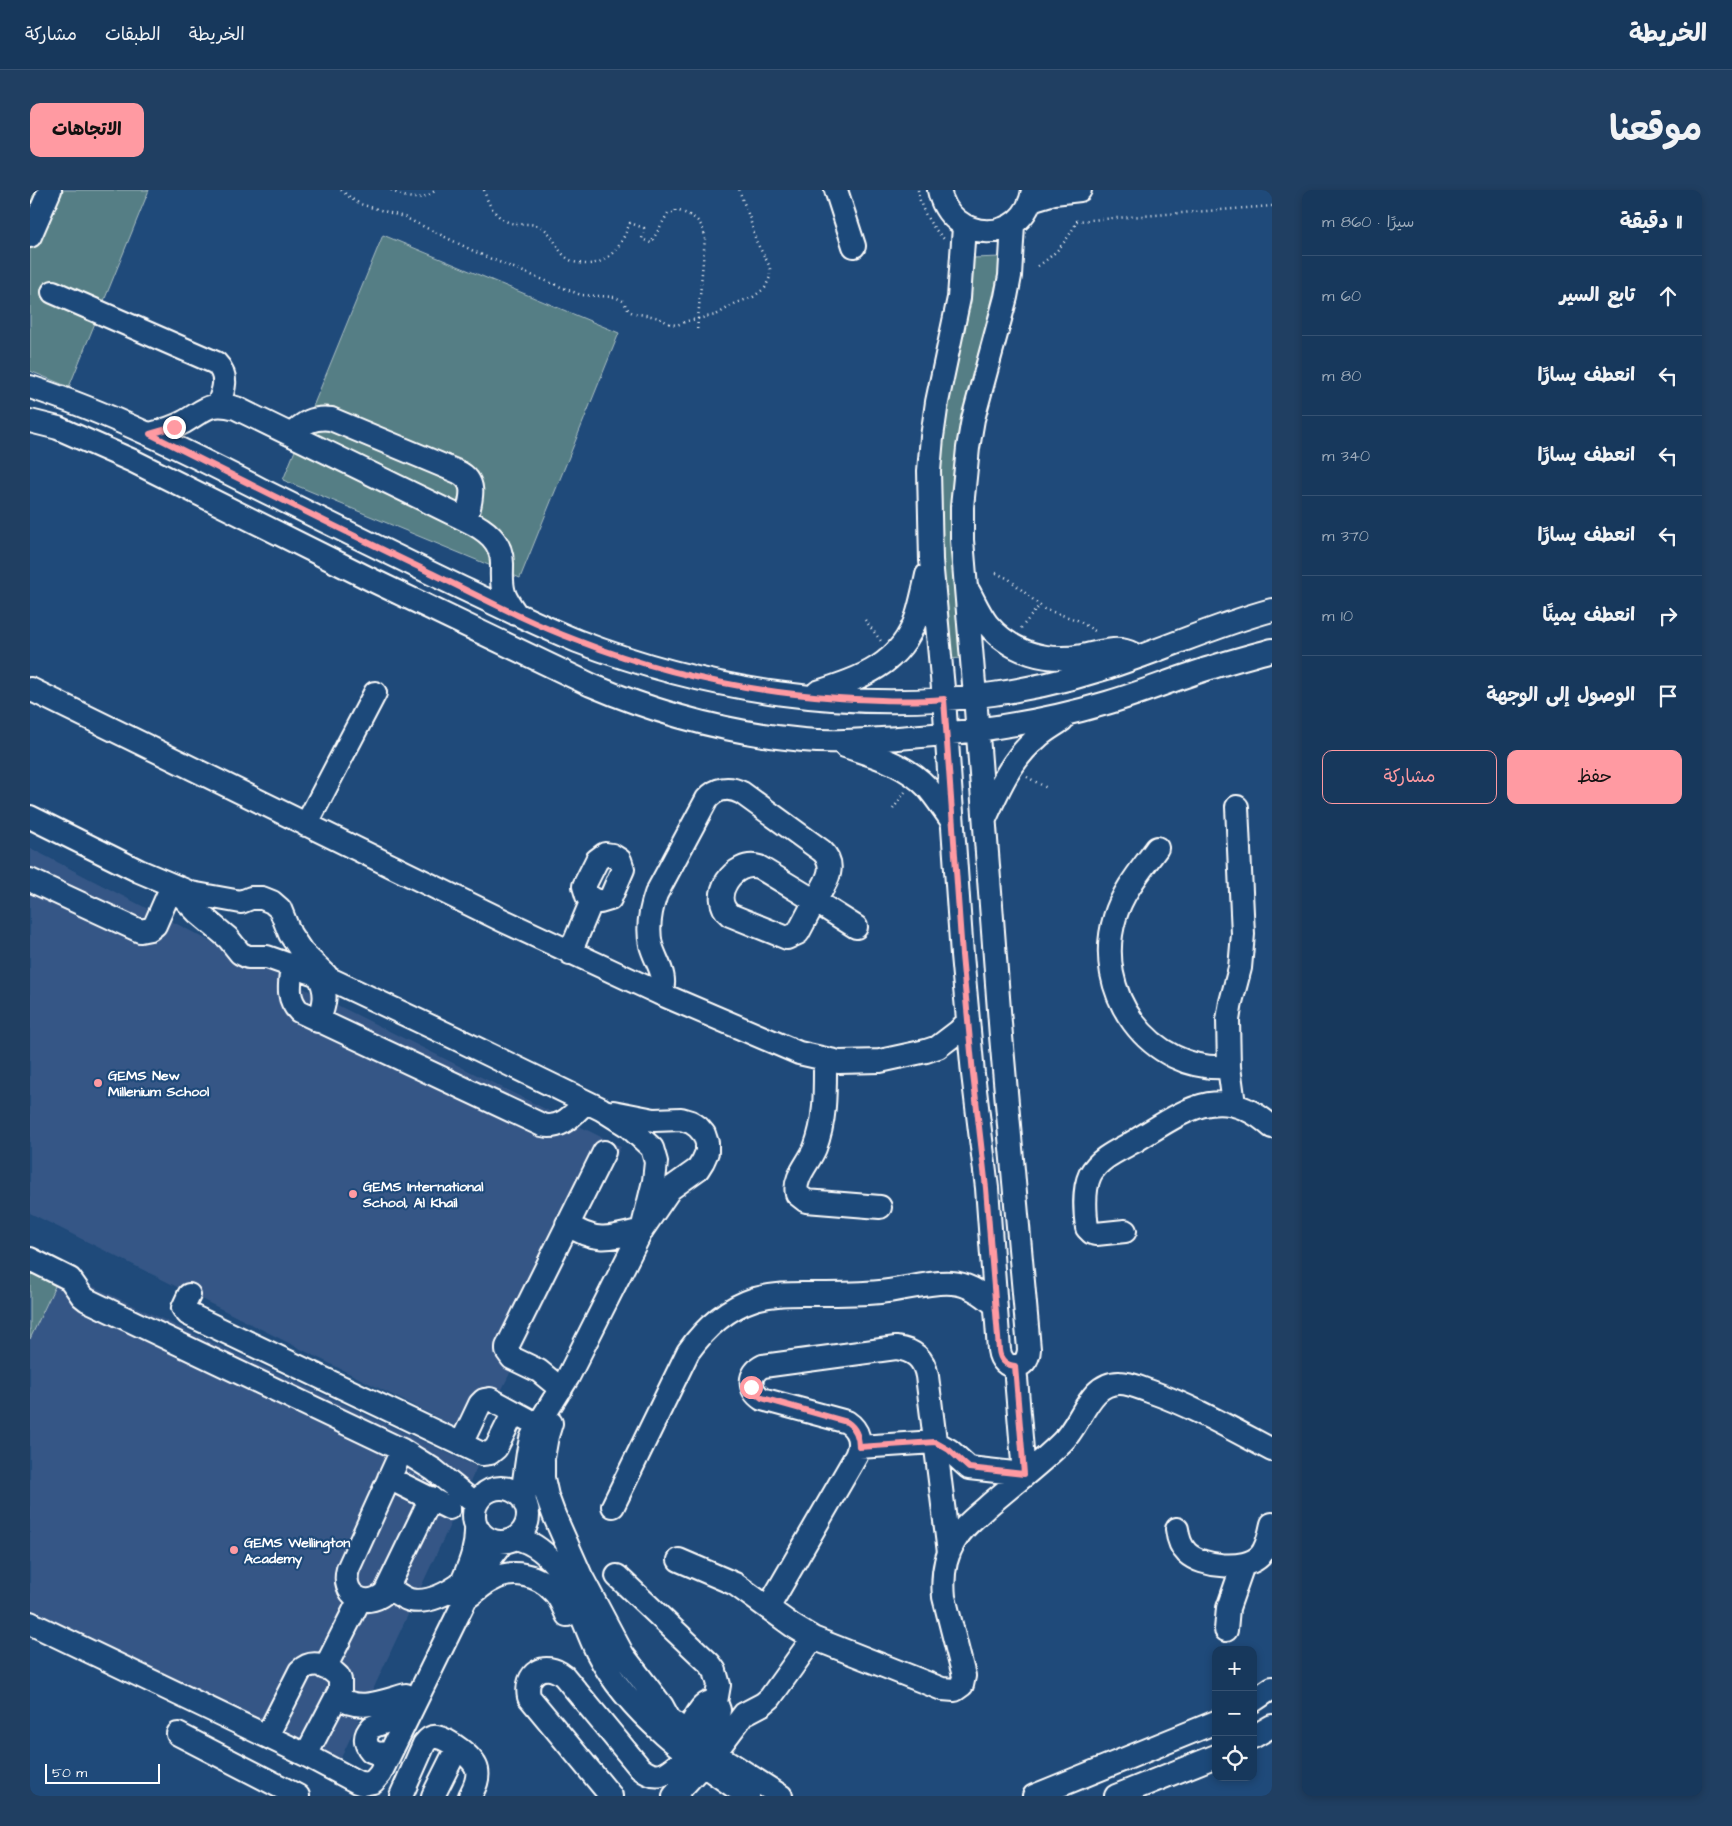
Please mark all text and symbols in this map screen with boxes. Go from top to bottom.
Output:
text: الخريطة [1629,17,1707,51]
text: مشاركة [25,22,77,47]
text: الطبقات [105,22,161,47]
text: الخريطة [189,22,245,47]
button: الاتجاهات [30,103,144,157]
text: موقعنا [1609,105,1702,154]
text: 11 دقيقة [1620,207,1682,236]
text: سيرًا · 860 m [1322,211,1414,233]
text: تابع السير [1560,282,1635,309]
icon: ahead [1654,282,1682,310]
text: 60 m [1322,285,1361,307]
text: انعطف يسارًا [1538,362,1635,389]
icon: left [1654,362,1682,390]
text: 80 m [1322,365,1361,387]
route end [163,416,186,439]
text: انعطف يسارًا [1538,442,1635,469]
icon: left [1654,442,1682,470]
text: 340 m [1322,445,1370,467]
text: انعطف يسارًا [1538,522,1635,549]
icon: left [1654,522,1682,550]
text: 370 m [1322,525,1369,547]
text: انعطف يمينًا [1543,602,1635,629]
icon: right [1654,602,1682,630]
text: 10 m [1322,605,1353,627]
text: الوصول إلى الوجهة [1486,682,1635,709]
icon: arrive [1654,682,1682,710]
button: مشاركة [1322,750,1497,804]
button: حفظ [1507,750,1682,804]
place label: GEMS New Millenium School [108,1066,210,1102]
marker: GEMS New Millenium School [92,1077,104,1089]
place label: GEMS International School, Al Khail [362,1177,484,1213]
marker: GEMS International School, Al Khail [347,1188,359,1200]
route start [740,1376,763,1399]
place label: GEMS Wellington Academy [244,1533,350,1569]
marker: GEMS Wellington Academy [228,1544,240,1556]
map controls [1212,1646,1257,1781]
button: + [1212,1646,1257,1691]
button: − [1212,1691,1257,1736]
button: locate [1212,1736,1257,1781]
scale bar [45,1761,160,1784]
text: 50 m [52,1763,87,1783]

